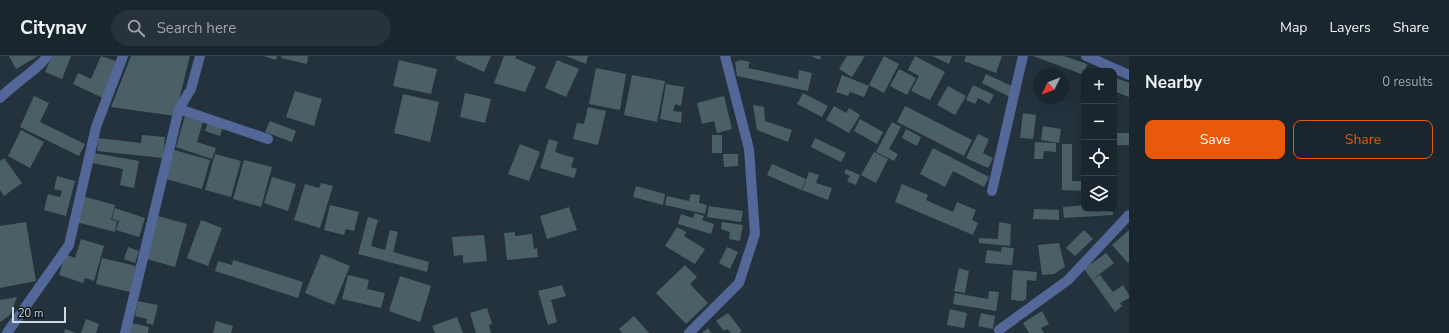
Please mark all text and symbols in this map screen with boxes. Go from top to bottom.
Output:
search box [111,10,391,46]
text: Citynav [20,15,87,41]
icon: search [125,17,147,39]
text: Search here [157,18,236,38]
text: Map [1280,18,1307,37]
text: Layers [1329,18,1371,37]
text: Share [1393,18,1429,37]
north arrow [1033,68,1069,104]
map controls [1081,68,1117,212]
button: + [1081,68,1117,104]
text: Nearby [1145,71,1202,94]
text: 0 results [1382,73,1433,91]
button: − [1081,104,1117,140]
button: Save [1145,120,1285,159]
button: Share [1293,120,1433,159]
button: locate [1081,140,1117,176]
button: layers [1081,176,1117,212]
scale bar [12,305,66,324]
text: 20 m [18,306,43,321]

